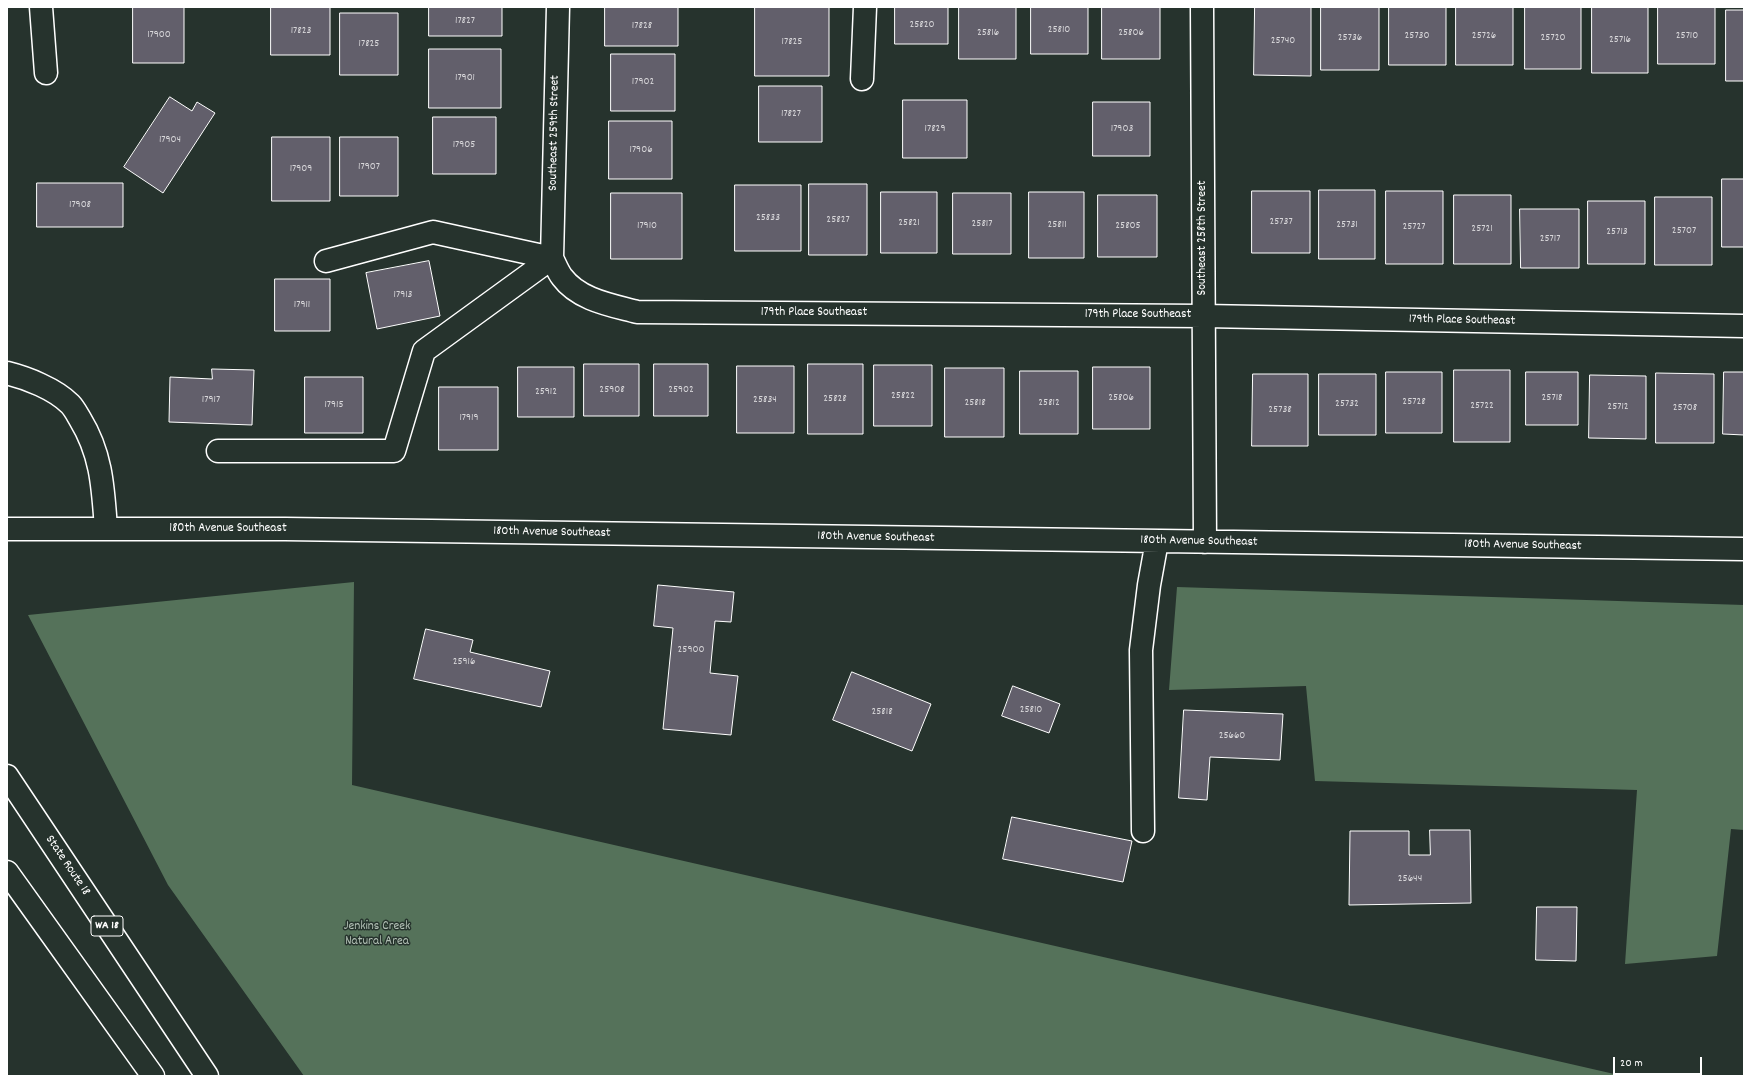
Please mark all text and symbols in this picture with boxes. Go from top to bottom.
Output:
house number: 17827 [455,14,475,28]
house number: 25820 [909,18,935,32]
house number: 17828 [632,19,652,33]
house number: 25810 [1048,23,1070,37]
house number: 17823 [291,24,311,38]
house number: 25816 [977,26,999,40]
house number: 25806 [1118,26,1144,40]
house number: 17900 [147,28,171,42]
house number: 25730 [1405,29,1429,43]
house number: 25726 [1472,29,1496,43]
house number: 25710 [1676,29,1698,43]
house number: 25736 [1338,31,1362,45]
house number: 25720 [1541,31,1565,45]
house number: 25716 [1609,33,1631,47]
house number: 25740 [1271,34,1295,48]
house number: 17825 [782,35,802,49]
house number: 17825 [359,37,379,51]
house number: 17901 [455,71,475,85]
street label: Southeast 259th Street [546,75,564,191]
house number: 17902 [632,75,654,89]
house number: 17827 [781,107,801,121]
house number: 17829 [925,122,945,136]
house number: 17903 [1111,122,1133,136]
house number: 17904 [159,133,181,147]
house number: 17905 [453,138,475,152]
house number: 17906 [629,143,653,157]
house number: 17907 [358,160,380,174]
house number: 17909 [290,162,312,176]
street label: Southeast 258th Street [1195,180,1211,296]
house number: 17908 [69,198,91,212]
house number: 25833 [756,211,780,225]
house number: 25827 [826,213,850,227]
house number: 25737 [1269,215,1293,229]
house number: 25821 [898,216,920,230]
house number: 25817 [972,217,992,231]
house number: 25811 [1047,218,1067,232]
house number: 25731 [1336,218,1358,232]
house number: 17910 [637,219,657,233]
house number: 25805 [1115,219,1141,233]
house number: 25727 [1402,220,1426,234]
house number: 25721 [1471,222,1493,236]
house number: 25707 [1672,224,1696,238]
house number: 25713 [1606,225,1628,239]
house number: 25717 [1540,232,1560,246]
house number: 17913 [394,288,412,302]
house number: 17911 [294,298,310,312]
street label: 179th Place Southeast [761,305,867,321]
street label: 179th Place Southeast [1085,307,1191,323]
street label: 179th Place Southeast [1409,312,1515,330]
house number: 25908 [599,383,625,397]
house number: 25902 [668,383,694,397]
house number: 25912 [535,385,557,399]
house number: 25822 [891,389,915,403]
house number: 25806 [1108,391,1134,405]
house number: 25718 [1542,391,1562,405]
house number: 25828 [823,392,847,406]
house number: 17917 [202,393,220,407]
house number: 25834 [753,393,777,407]
house number: 25728 [1402,395,1426,409]
house number: 25818 [964,396,986,410]
house number: 25812 [1038,396,1060,410]
house number: 25732 [1335,397,1359,411]
house number: 17915 [324,398,344,412]
house number: 25722 [1470,399,1494,413]
house number: 25712 [1607,400,1629,414]
house number: 25708 [1673,401,1697,415]
house number: 25738 [1268,403,1292,417]
house number: 17919 [459,411,479,425]
street label: 180th Avenue Southeast [169,521,287,537]
street label: 180th Avenue Southeast [493,524,611,542]
street label: 180th Avenue Southeast [817,529,935,547]
street label: 180th Avenue Southeast [1140,533,1258,551]
street label: 180th Avenue Southeast [1464,537,1582,555]
house number: 25900 [678,643,704,657]
house number: 25916 [453,655,475,669]
house number: 25810 [1020,703,1042,717]
house number: 25818 [871,705,893,719]
house number: 25660 [1219,729,1245,743]
street label: State Route 18 [41,833,93,899]
house number: 25644 [1398,872,1422,886]
road number: WA 18 [91,916,123,936]
park label: Jenkins Creek Natural Area [344,919,410,950]
scale bar [1615,1049,1704,1075]
text: 20 m [1620,1055,1643,1072]

